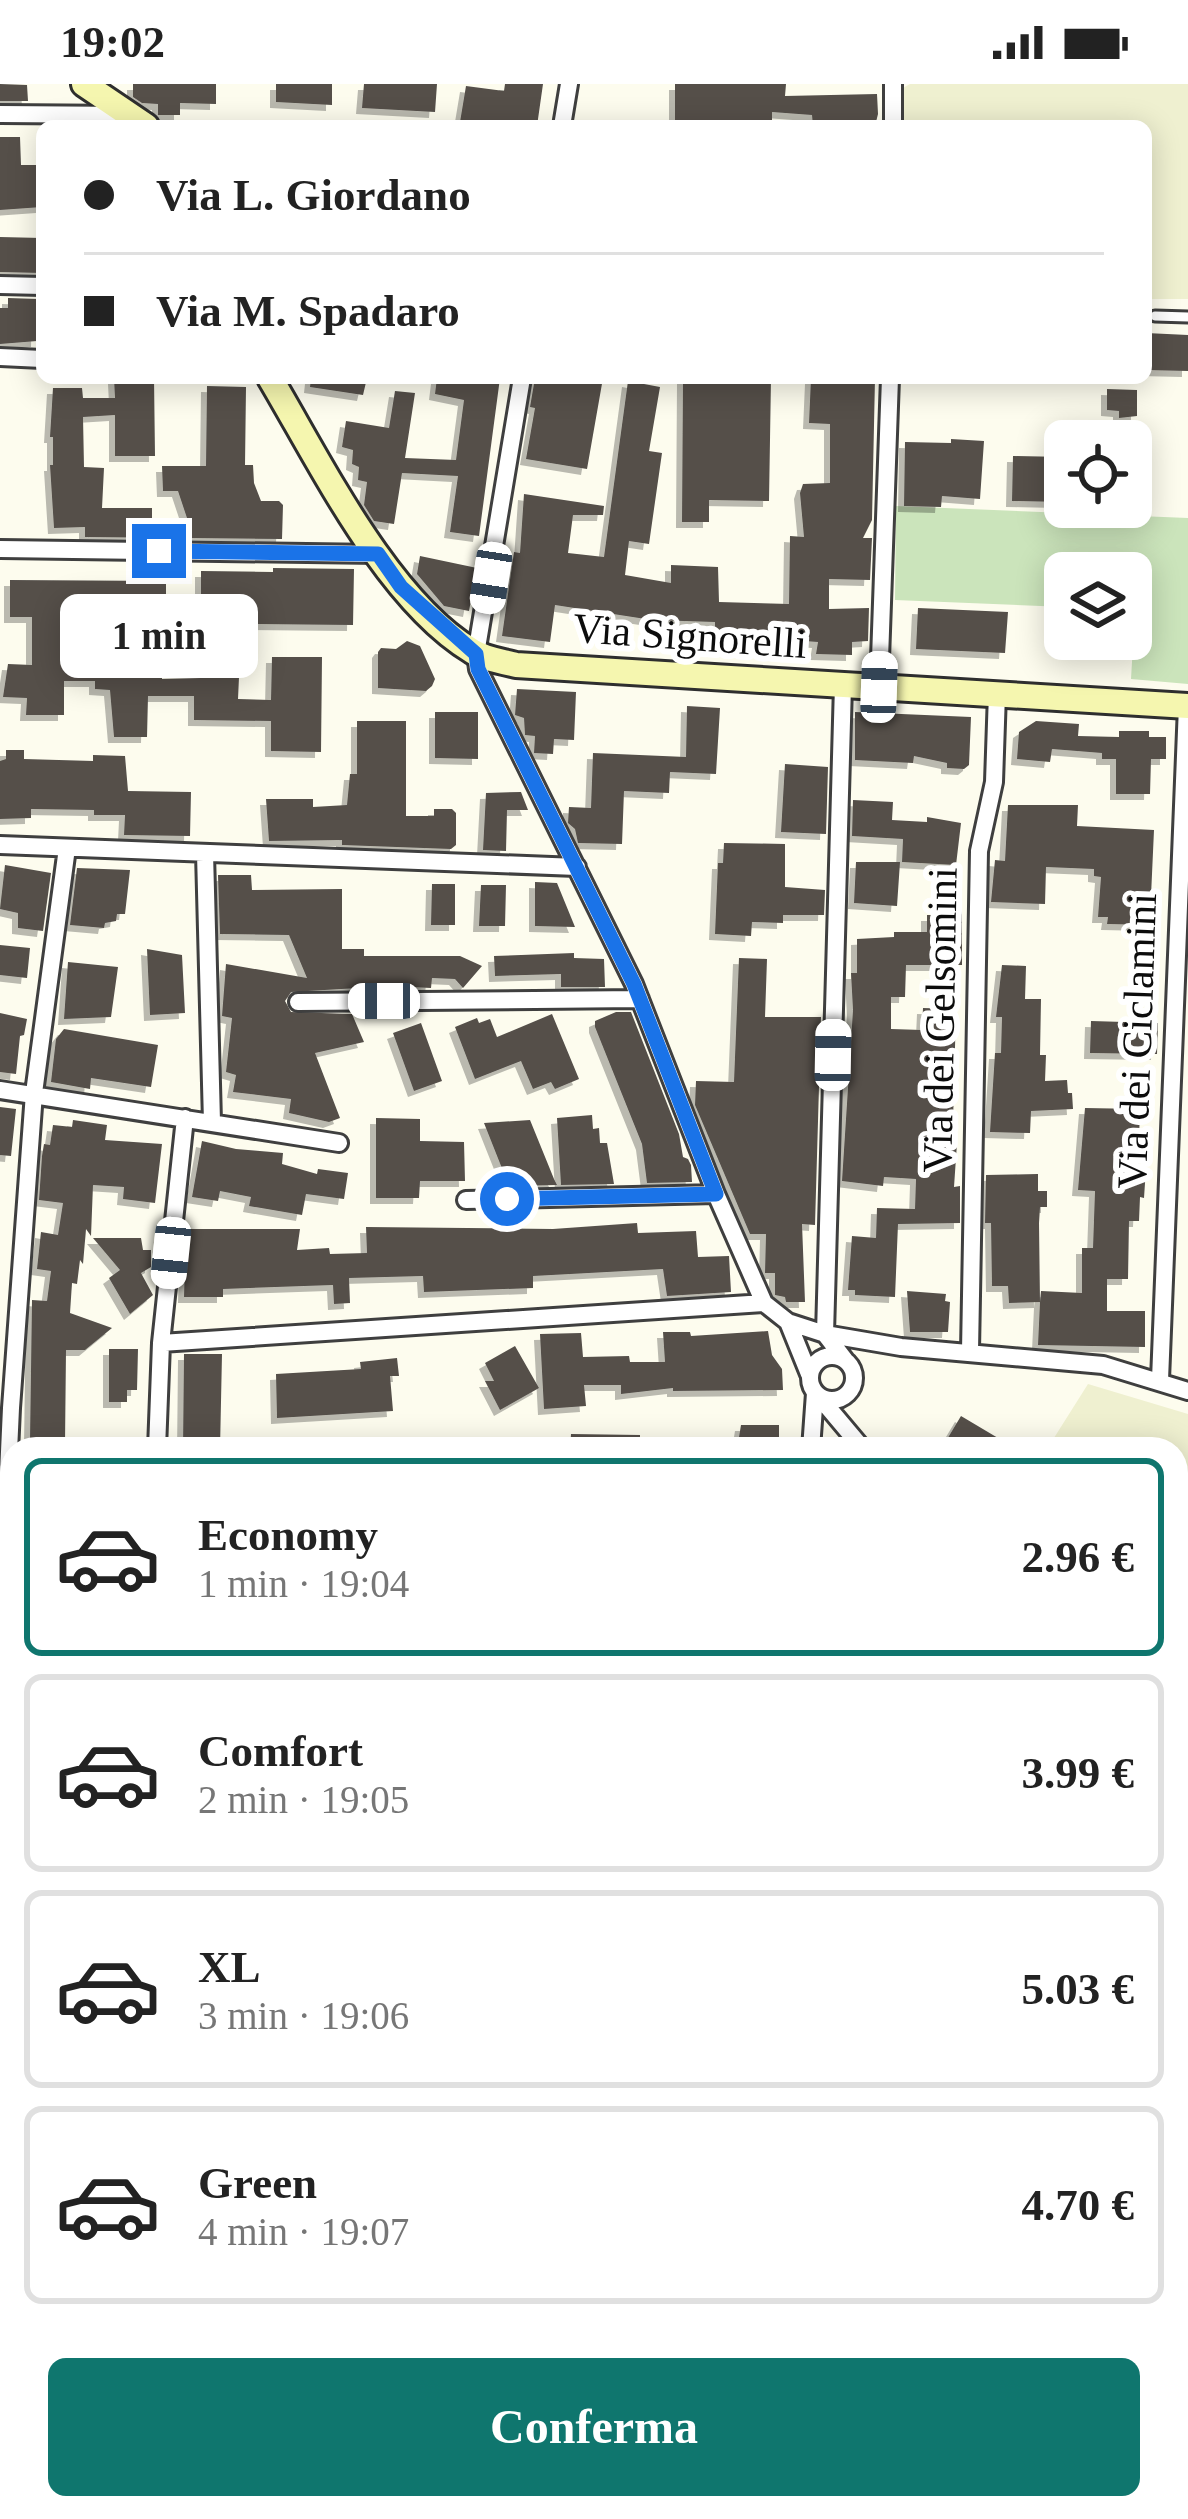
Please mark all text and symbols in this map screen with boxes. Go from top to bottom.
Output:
text: 19:02 [60,17,165,67]
text: Via L. Giordano [156,170,471,220]
text: Via M. Spadaro [156,286,460,336]
map controls [1044,420,1152,660]
button: locate [1044,420,1152,528]
route end [132,524,186,578]
car [468,540,514,616]
button: layers [1044,552,1152,660]
callout: 1 min [60,593,258,677]
street label: Via Signorelli [572,605,808,667]
text: 1 min [112,614,206,657]
car [860,650,898,724]
street label: Via dei Gelsomini [914,867,966,1173]
street label: Via dei Ciclamini [1109,892,1165,1190]
car [348,983,420,1019]
car [814,1019,852,1091]
route start [480,1172,534,1226]
car [149,1215,193,1291]
icon: car [54,1503,162,1611]
text: Economy [198,1510,378,1560]
text: 2.96 € [1022,1532,1134,1582]
text: 1 min · 19:04 [198,1562,409,1605]
icon: car [54,1719,162,1827]
text: Comfort [198,1726,363,1776]
text: 3.99 € [1022,1748,1134,1798]
text: 2 min · 19:05 [198,1778,409,1821]
icon: car [54,1935,162,2043]
text: XL [198,1942,261,1992]
text: 5.03 € [1022,1964,1134,2014]
text: 3 min · 19:06 [198,1994,409,2037]
icon: car [54,2151,162,2259]
text: Green [198,2158,317,2208]
text: 4.70 € [1022,2180,1134,2230]
text: 4 min · 19:07 [198,2210,409,2253]
button: Conferma [48,2358,1140,2496]

